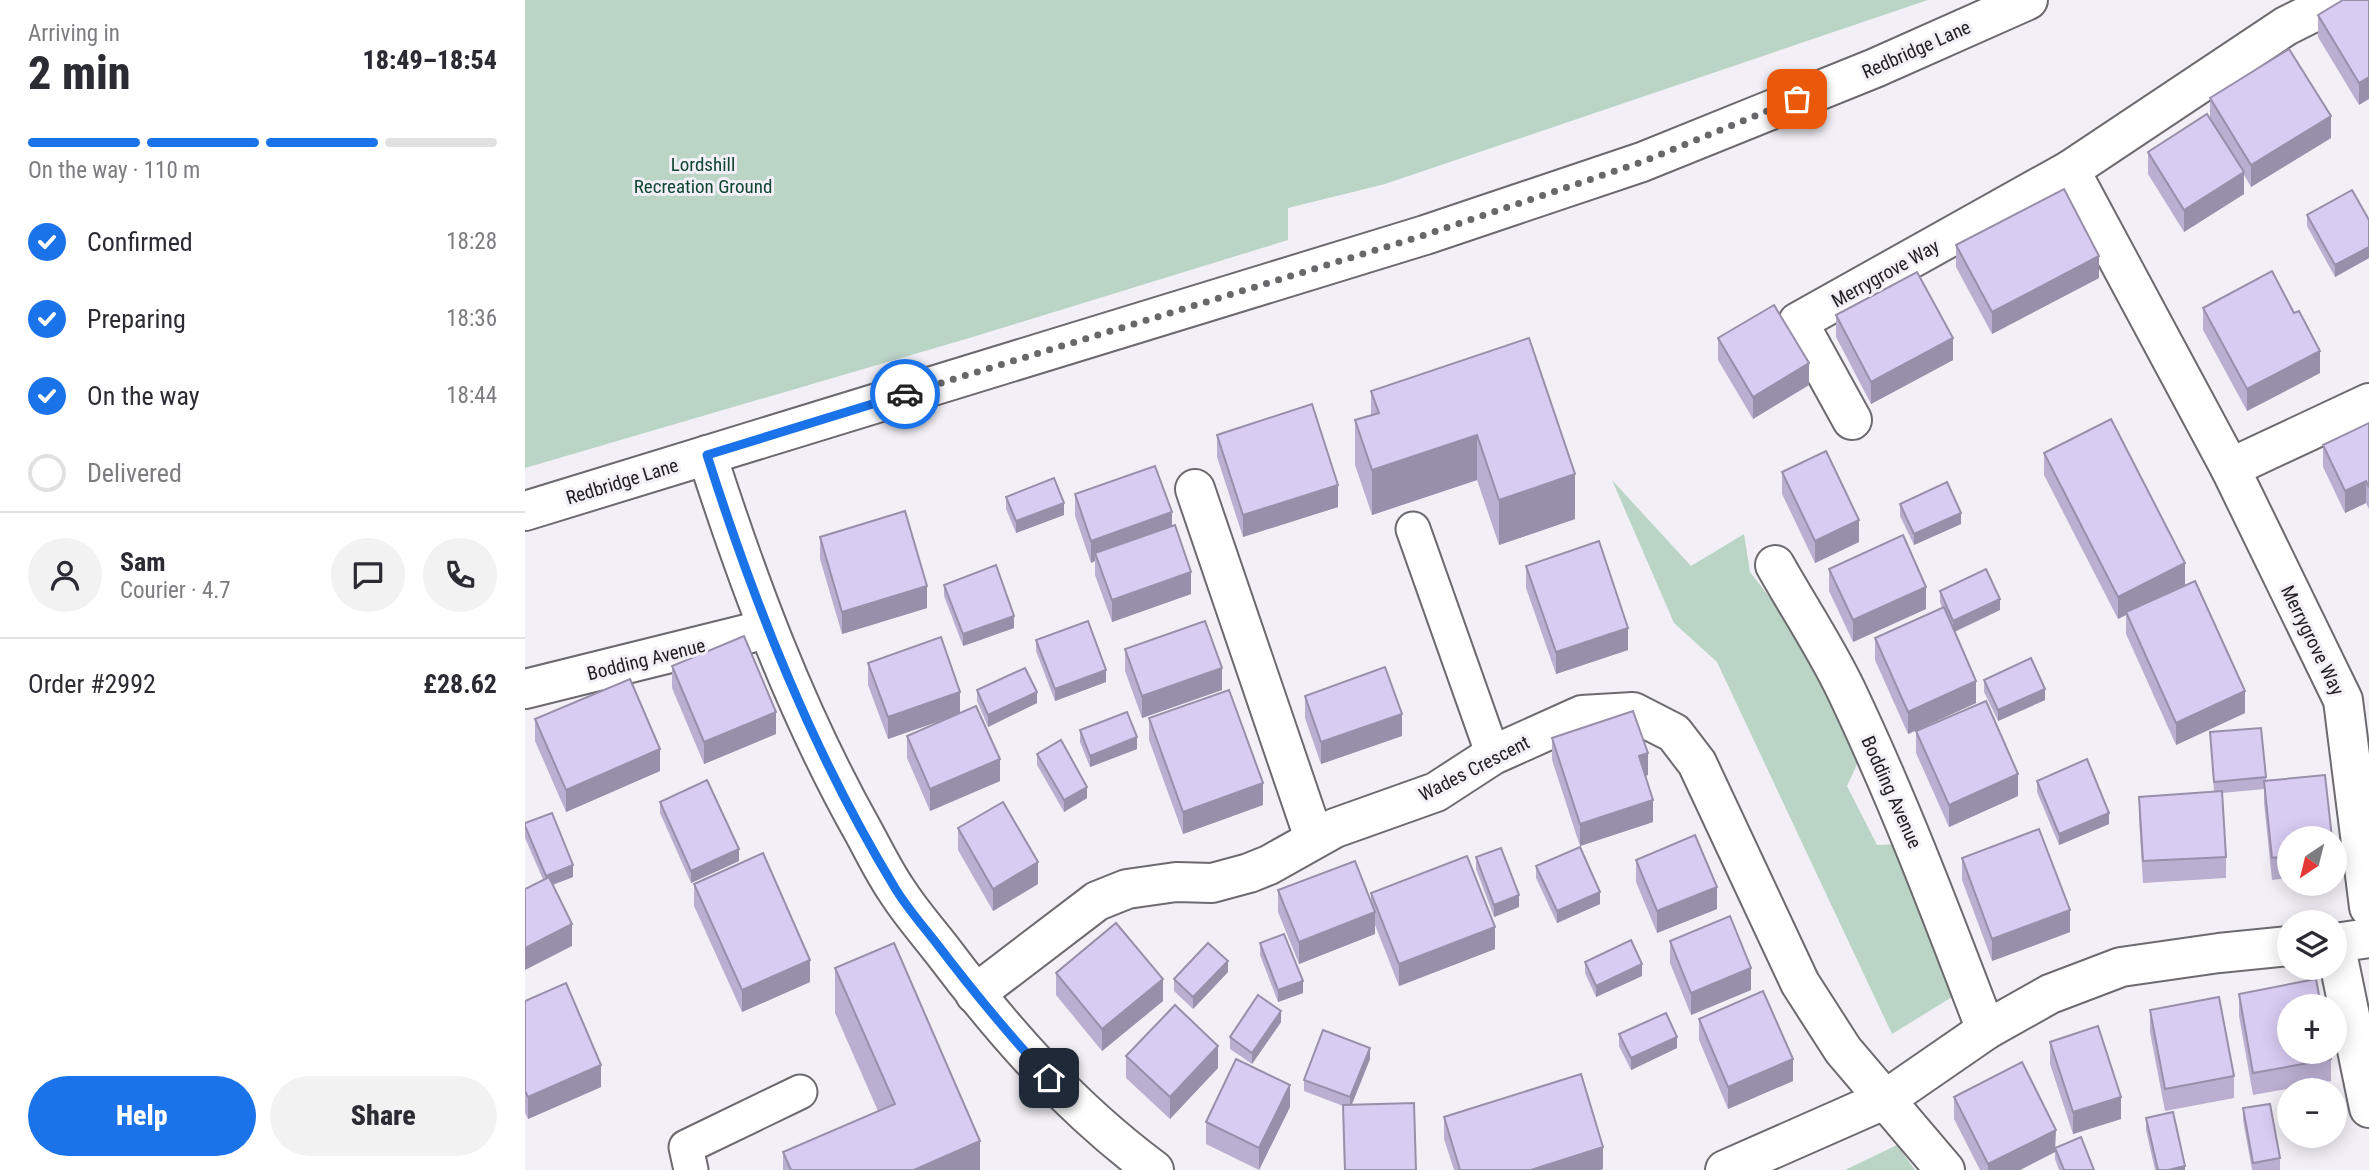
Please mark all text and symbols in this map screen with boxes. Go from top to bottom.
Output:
street label: Redbridge Lane [1858,15,1974,84]
text: Arriving in [28,20,120,47]
text: 18:49–18:54 [363,45,497,75]
text: 2 min [28,46,131,100]
pin [1767,69,1827,129]
icon: bag [1778,80,1816,118]
park label: Lordshill Recreation Ground [634,153,772,198]
text: On the way · 110 m [28,157,200,184]
icon: check [28,223,66,261]
text: Confirmed [87,227,193,257]
text: 18:28 [446,228,497,255]
street label: Merrygrove Way [1827,234,1943,312]
icon: check [28,300,66,338]
text: Preparing [87,304,186,334]
text: 18:36 [446,305,497,332]
courier [870,359,940,429]
icon: car [886,375,924,413]
icon: check [28,377,66,415]
text: On the way [87,381,200,411]
text: 18:44 [446,382,497,409]
street label: Redbridge Lane [563,453,681,509]
text: Delivered [87,458,182,488]
button: person [28,538,102,612]
button: chat [331,538,405,612]
button: phone [423,538,497,612]
text: Sam [120,547,166,577]
text: Courier · 4.7 [120,577,231,604]
street label: Merrygrove Way [2276,581,2349,699]
street label: Bodding Avenue [585,634,708,685]
text: Order #2992 [28,669,156,699]
text: £28.62 [423,669,497,699]
street label: Wades Crescent [1415,731,1533,806]
street label: Bodding Avenue [1856,732,1927,852]
north arrow [2277,826,2347,896]
map controls [2277,826,2347,1148]
button: layers [2277,910,2347,980]
button: + [2277,994,2347,1064]
pin [1019,1048,1079,1108]
icon: home [1030,1059,1068,1097]
button: Help [28,1076,256,1156]
button: Share [270,1076,497,1156]
button: − [2277,1078,2347,1148]

